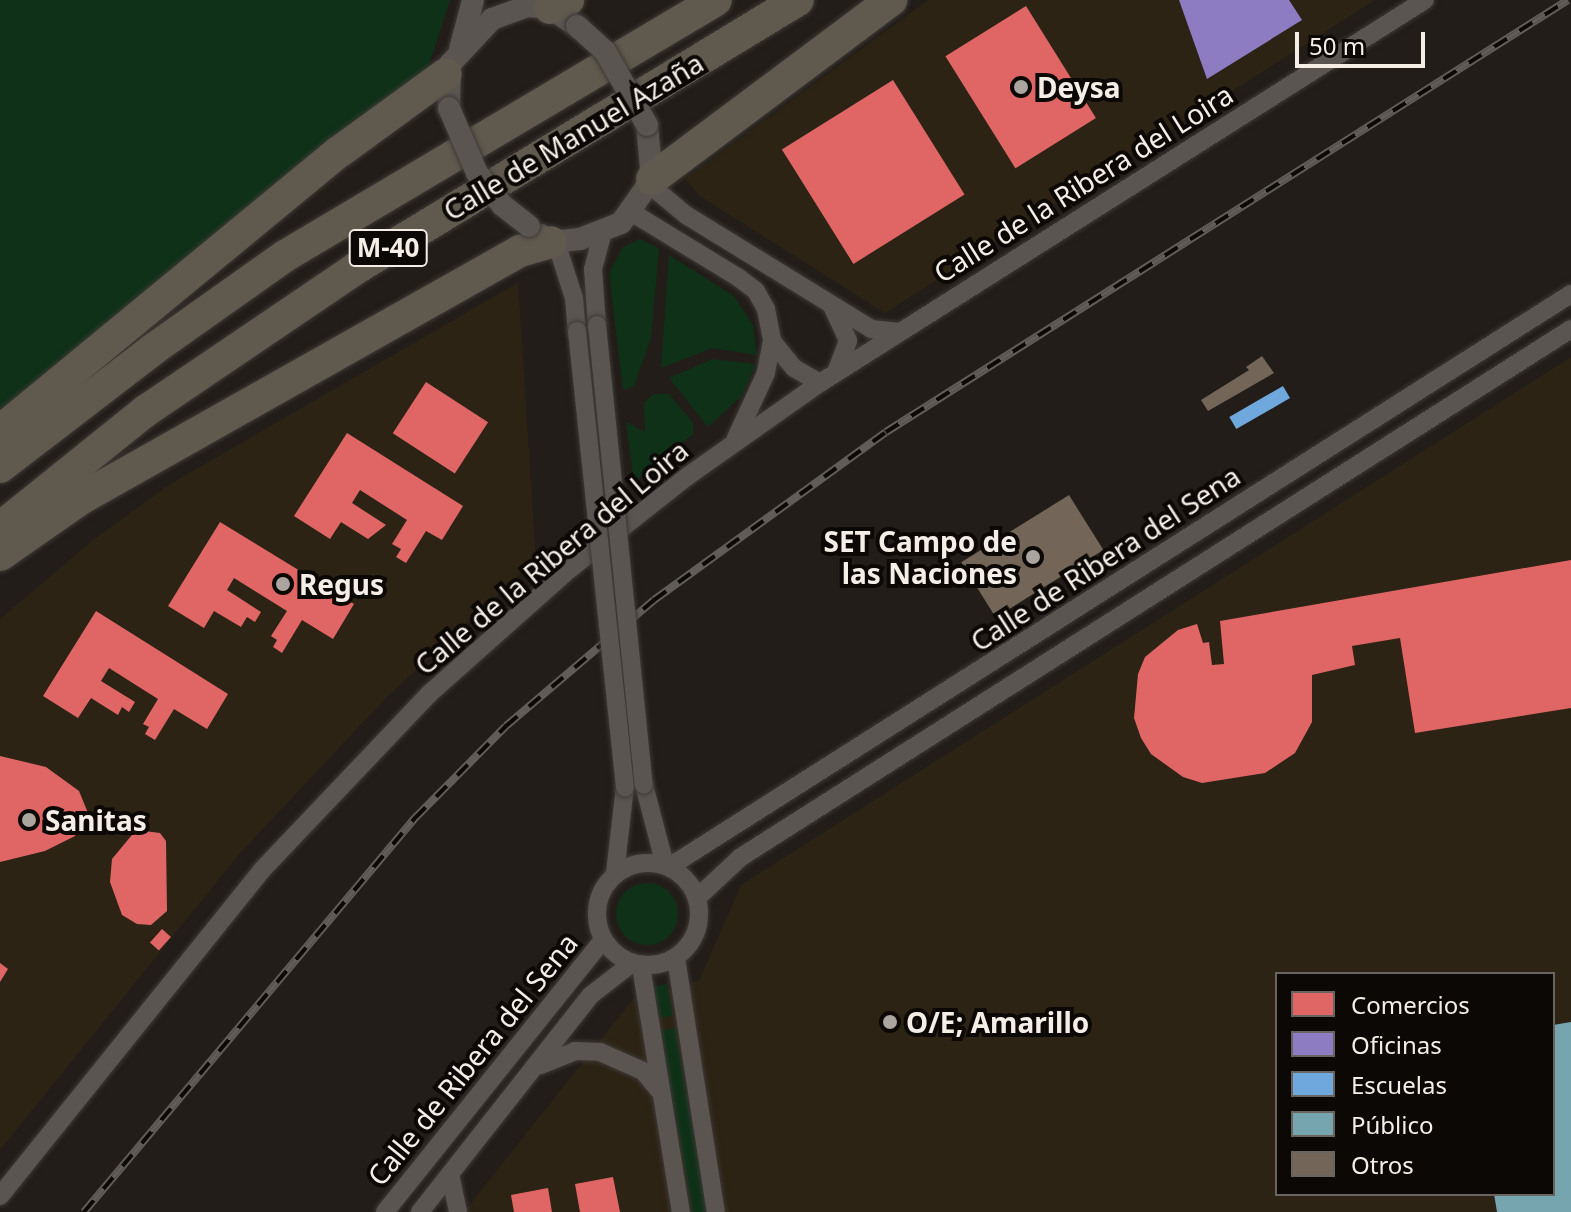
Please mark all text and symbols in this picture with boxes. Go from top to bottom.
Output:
scale bar [1299,16,1429,66]
text: 50 m [1309,29,1365,62]
street label: Calle de Manuel Azaña [437,45,709,227]
place label: Deysa [1037,70,1120,104]
street label: Calle de la Ribera del Loira [927,77,1239,289]
marker: Deysa [1012,78,1030,96]
road number: M-40 [348,226,428,270]
street label: Calle de la Ribera del Loira [408,433,694,681]
street label: Calle de Ribera del Sena [964,458,1246,658]
place label: SET Campo de las Naciones [824,524,1017,590]
marker: SET Campo de las Naciones [1024,548,1042,566]
place label: Regus [299,567,384,601]
marker: Regus [274,575,292,593]
place label: Sanitas [45,803,147,837]
marker: Sanitas [20,811,38,829]
street label: Calle de Ribera del Sena [360,926,584,1192]
legend [1275,972,1555,1196]
text: Comercios [1351,988,1470,1021]
place label: O/E; Amarillo [906,1005,1089,1039]
marker: O/E; Amarillo [881,1013,899,1031]
text: Oficinas [1351,1028,1442,1061]
text: Escuelas [1351,1068,1447,1101]
text: Público [1351,1108,1434,1141]
text: Otros [1351,1148,1414,1181]

